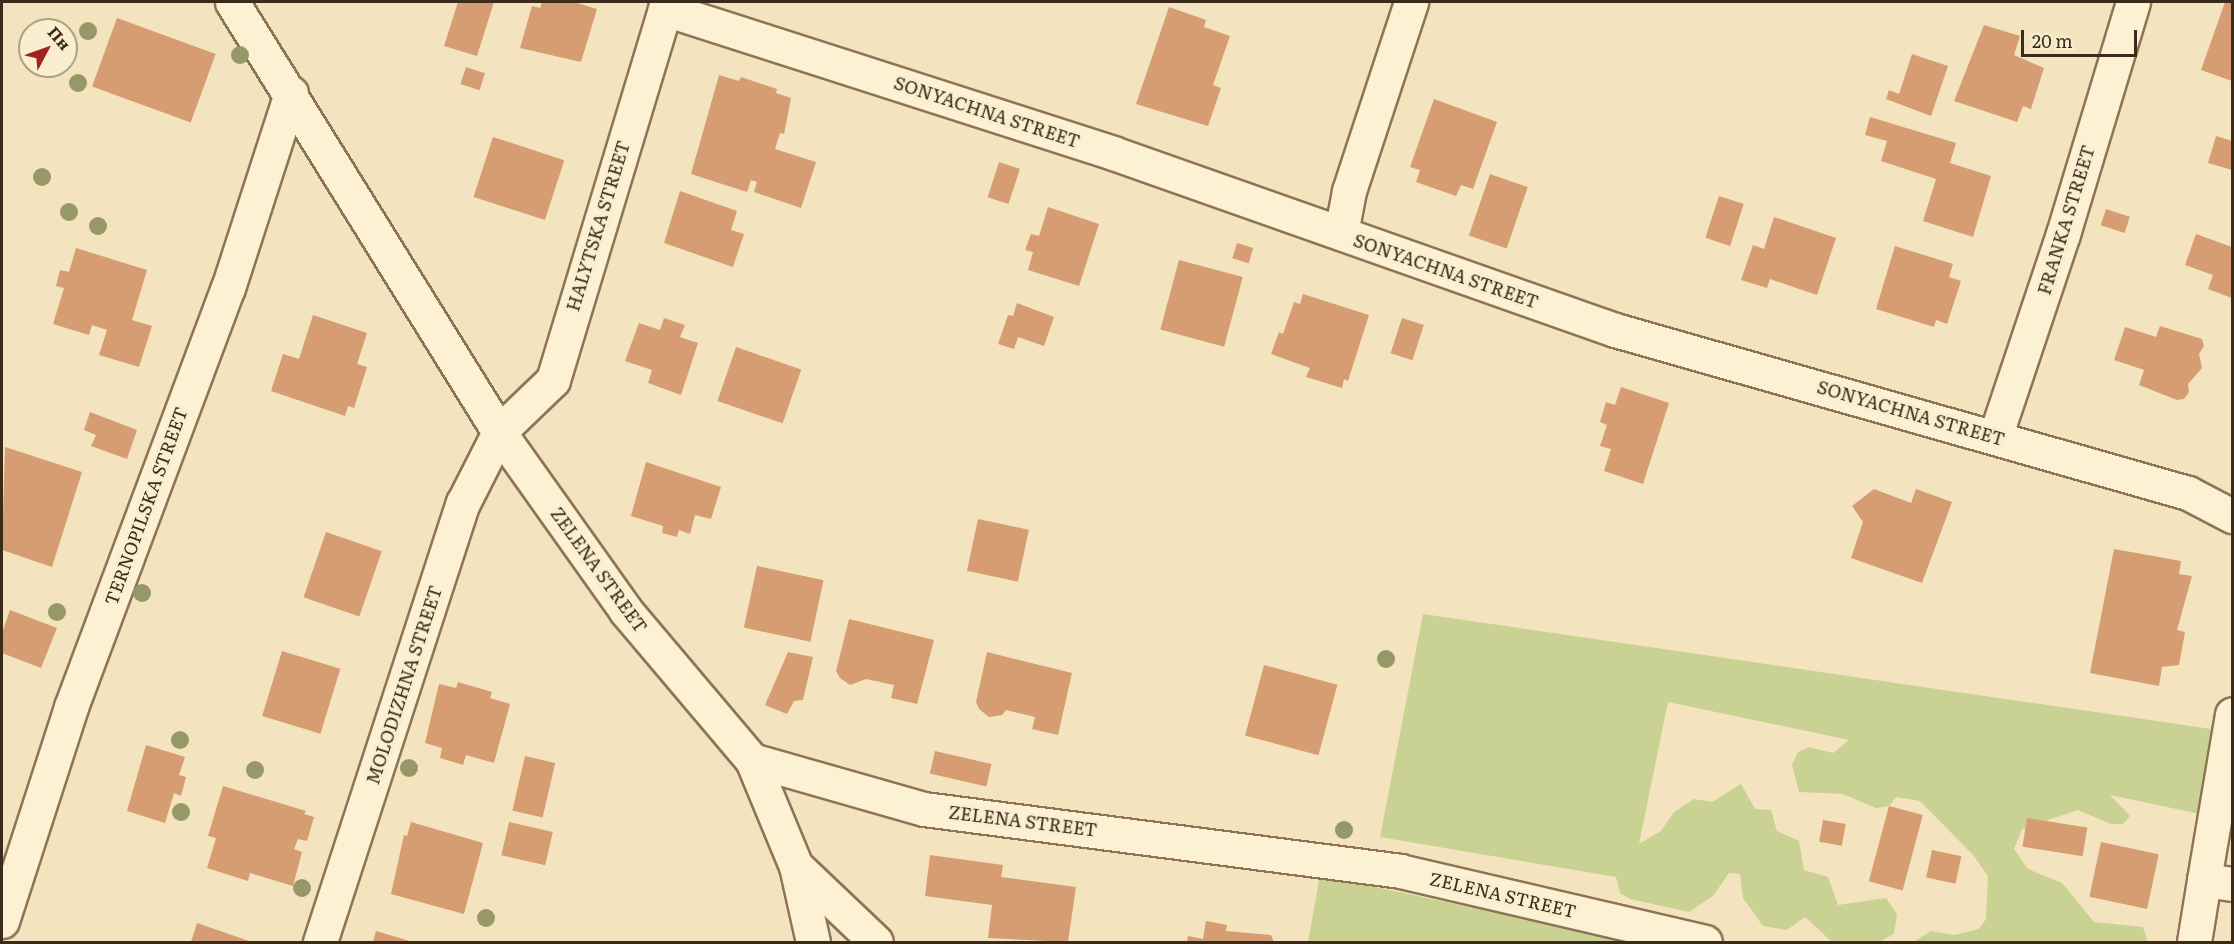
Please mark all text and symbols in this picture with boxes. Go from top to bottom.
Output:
north arrow [18,18,78,78]
scale bar [2024,18,2140,56]
text: Пн [43,20,77,55]
text: 20 m [2032,27,2073,54]
street label: SONYACHNA STREET [891,72,1083,152]
street label: HALYTSKA STREET [562,138,634,314]
street label: FRANKA STREET [2033,143,2099,297]
street label: SONYACHNA STREET [1351,229,1541,313]
street label: SONYACHNA STREET [1815,376,2007,450]
street label: TERNOPILSKA STREET [100,404,192,608]
street label: ZELENA STREET [546,503,652,637]
street label: MOLODIZHNA STREET [362,583,446,787]
street label: ZELENA STREET [947,801,1099,841]
street label: ZELENA STREET [1428,868,1578,922]

